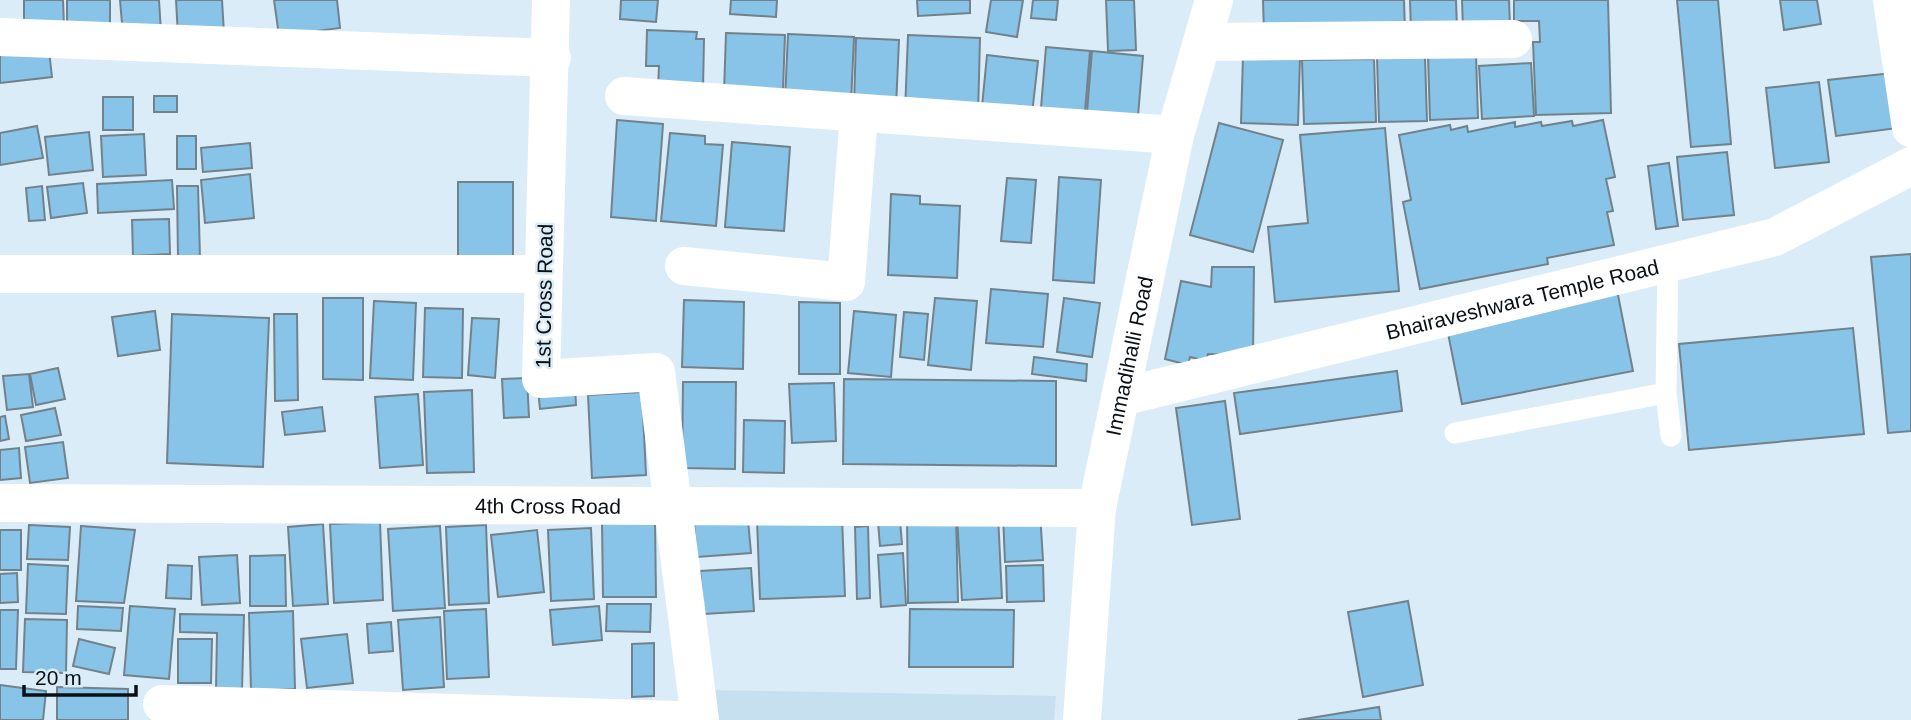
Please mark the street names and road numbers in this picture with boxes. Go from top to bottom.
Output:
street label: 1st Cross Road [531,223,557,369]
street label: Bhairaveshwara Temple Road [1383,254,1661,343]
street label: Immadihalli Road [1101,274,1157,438]
street label: 4th Cross Road [475,494,621,517]

